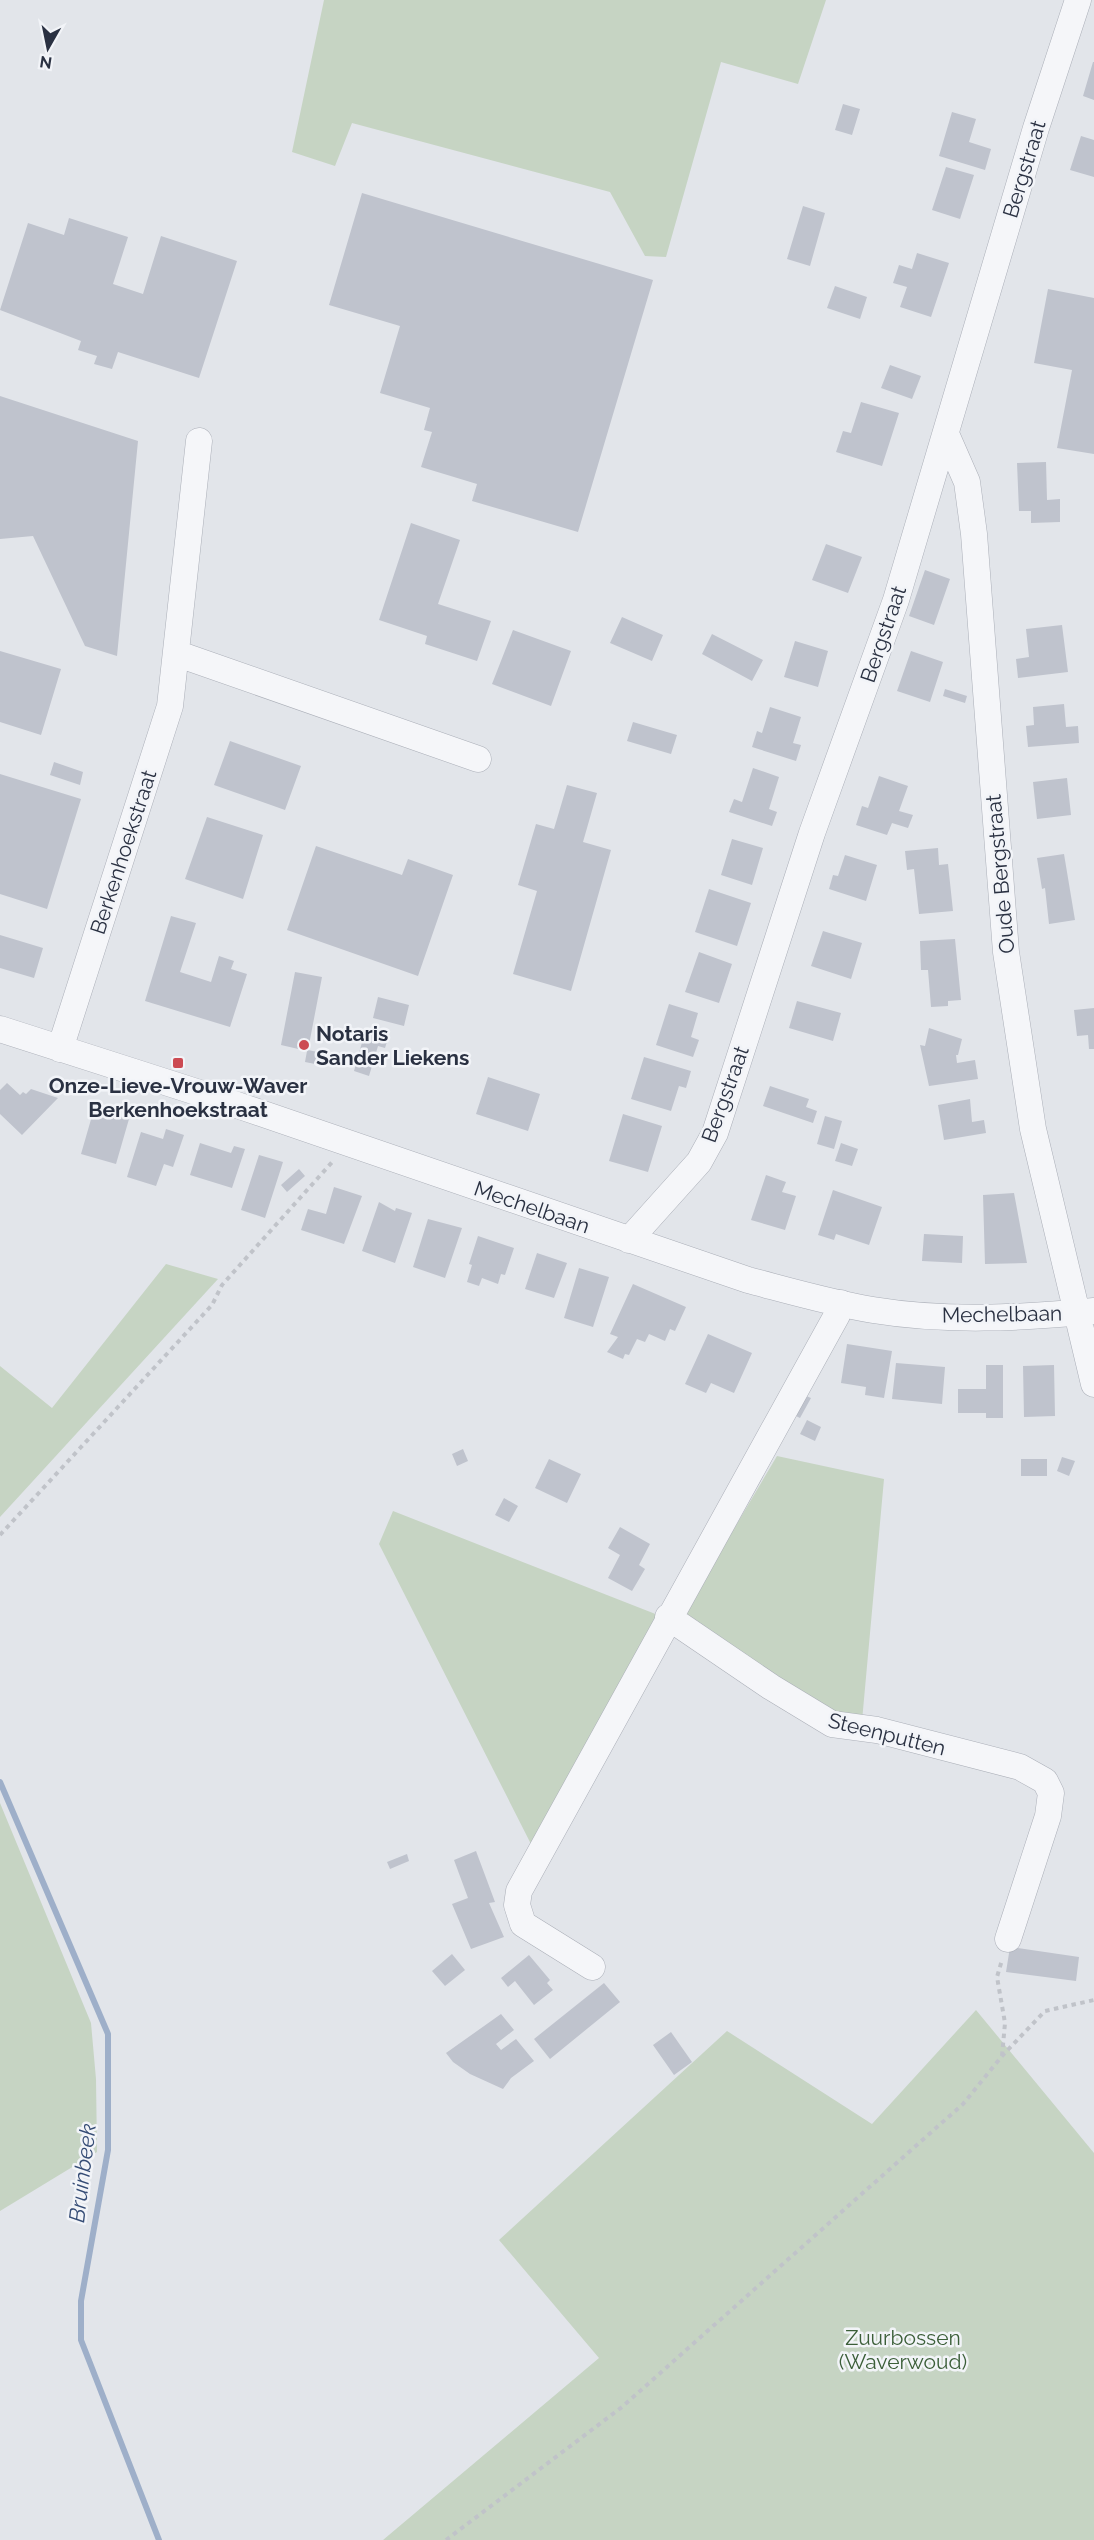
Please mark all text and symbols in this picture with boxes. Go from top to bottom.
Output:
north arrow [18,18,78,78]
text: N [38,52,53,73]
street label: Bergstraat [997,117,1051,221]
street label: Bergstraat [855,582,911,686]
street label: Berkenhoekstraat [85,767,161,937]
street label: Oude Bergstraat [981,793,1019,955]
place label: Notaris Sander Liekens [316,1021,469,1070]
marker: Notaris Sander Liekens [297,1038,311,1052]
street label: Bergstraat [696,1042,754,1146]
marker: Onze-Lieve-Vrouw-Waver Berkenhoekstraat [171,1056,185,1070]
place label: Onze-Lieve-Vrouw-Waver Berkenhoekstraat [49,1073,307,1122]
street label: Mechelbaan [471,1176,593,1238]
street label: Mechelbaan [942,1300,1062,1328]
street label: Steenputten [826,1707,948,1761]
water label: Bruinbeek [63,2122,101,2224]
park label: Zuurbossen (Waverwoud) [839,2325,967,2374]

